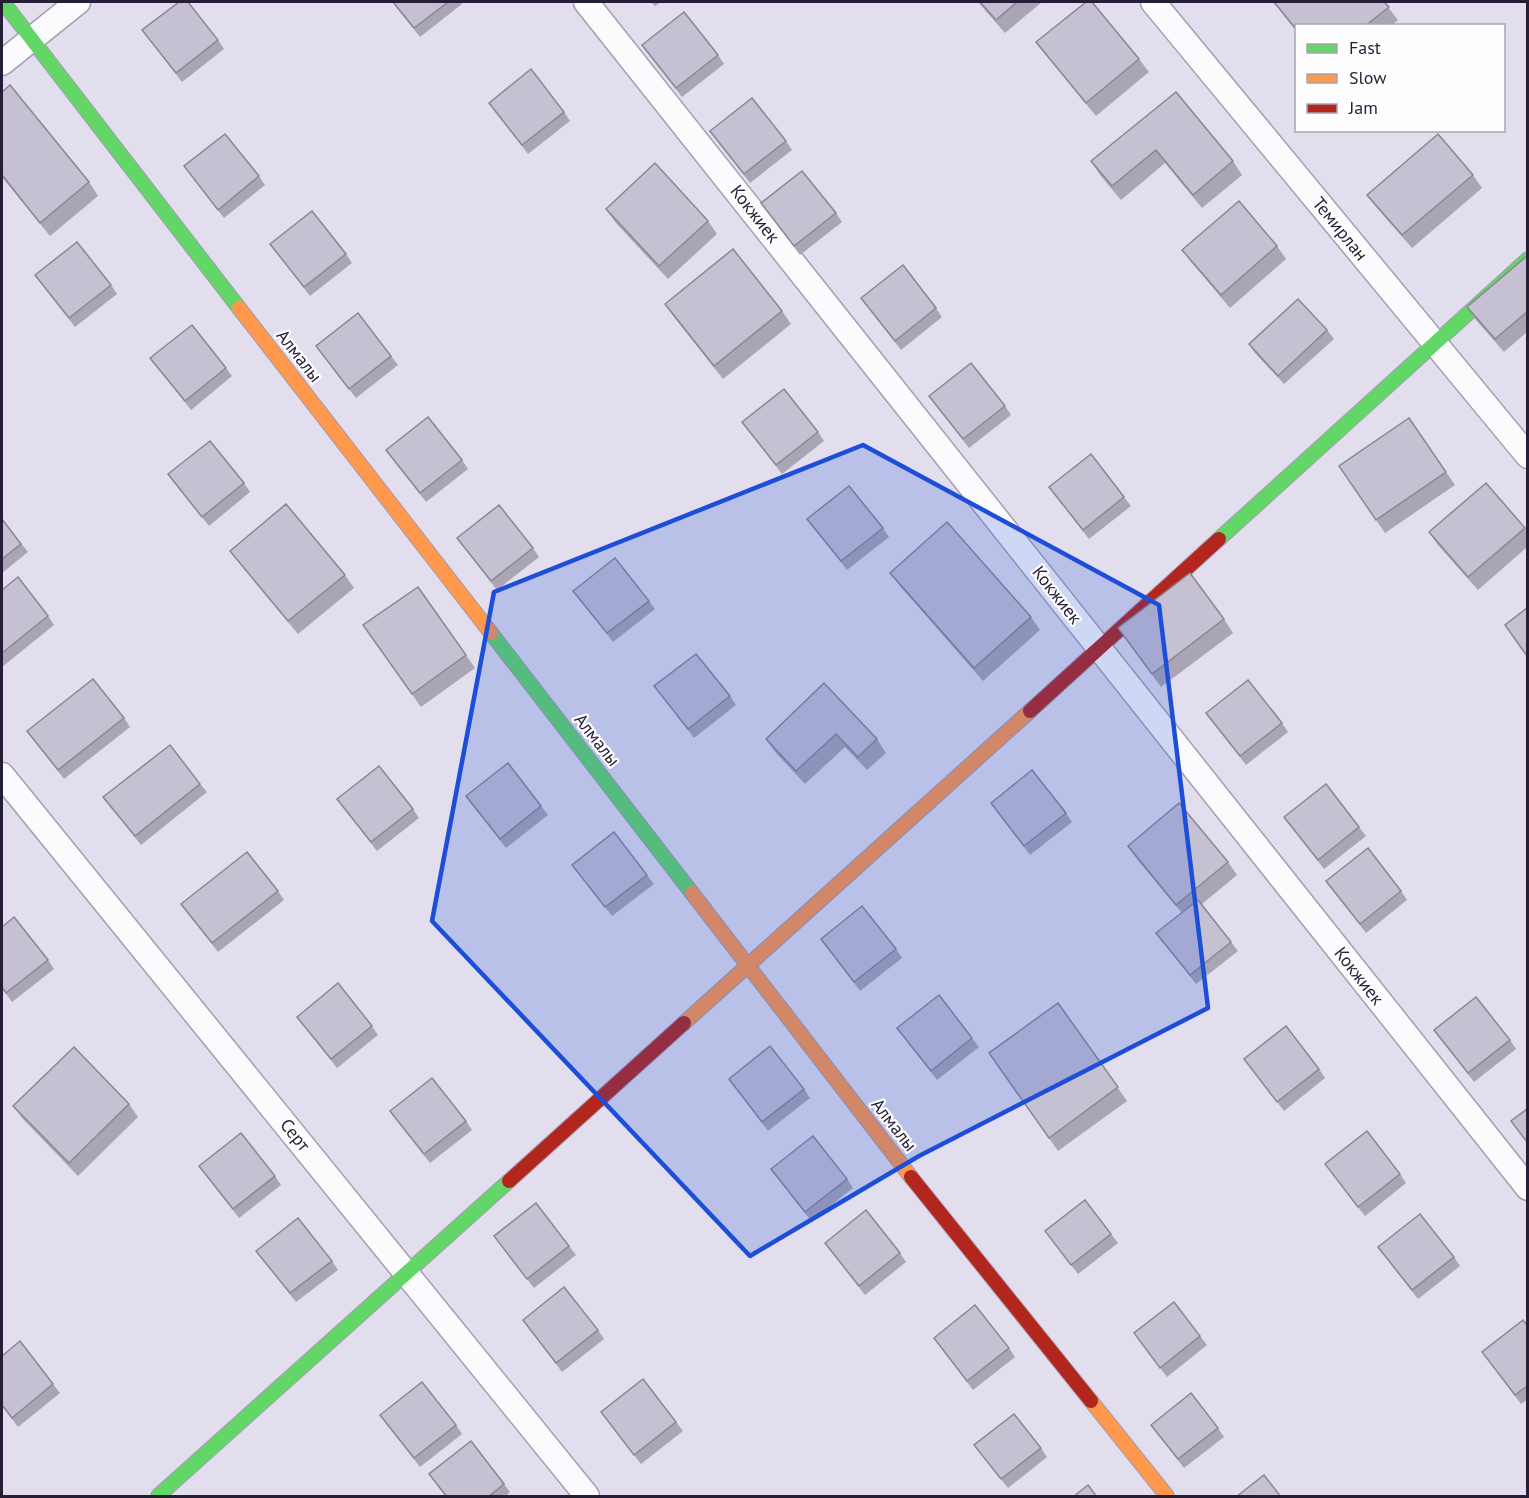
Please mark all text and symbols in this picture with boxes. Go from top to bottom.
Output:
legend [1295,24,1505,132]
text: Fast [1349,36,1381,59]
text: Slow [1349,66,1387,89]
text: Jam [1348,96,1378,119]
street label: Кокжиек [726,180,785,248]
street label: Темирлан [1308,192,1373,265]
street label: Алмалы [272,325,327,387]
street label: Кокжиек [1028,561,1087,629]
street label: Алмалы [570,709,625,771]
street label: Кокжиек [1330,942,1389,1010]
street label: Алмалы [867,1094,922,1156]
street label: Серт [275,1114,316,1156]

